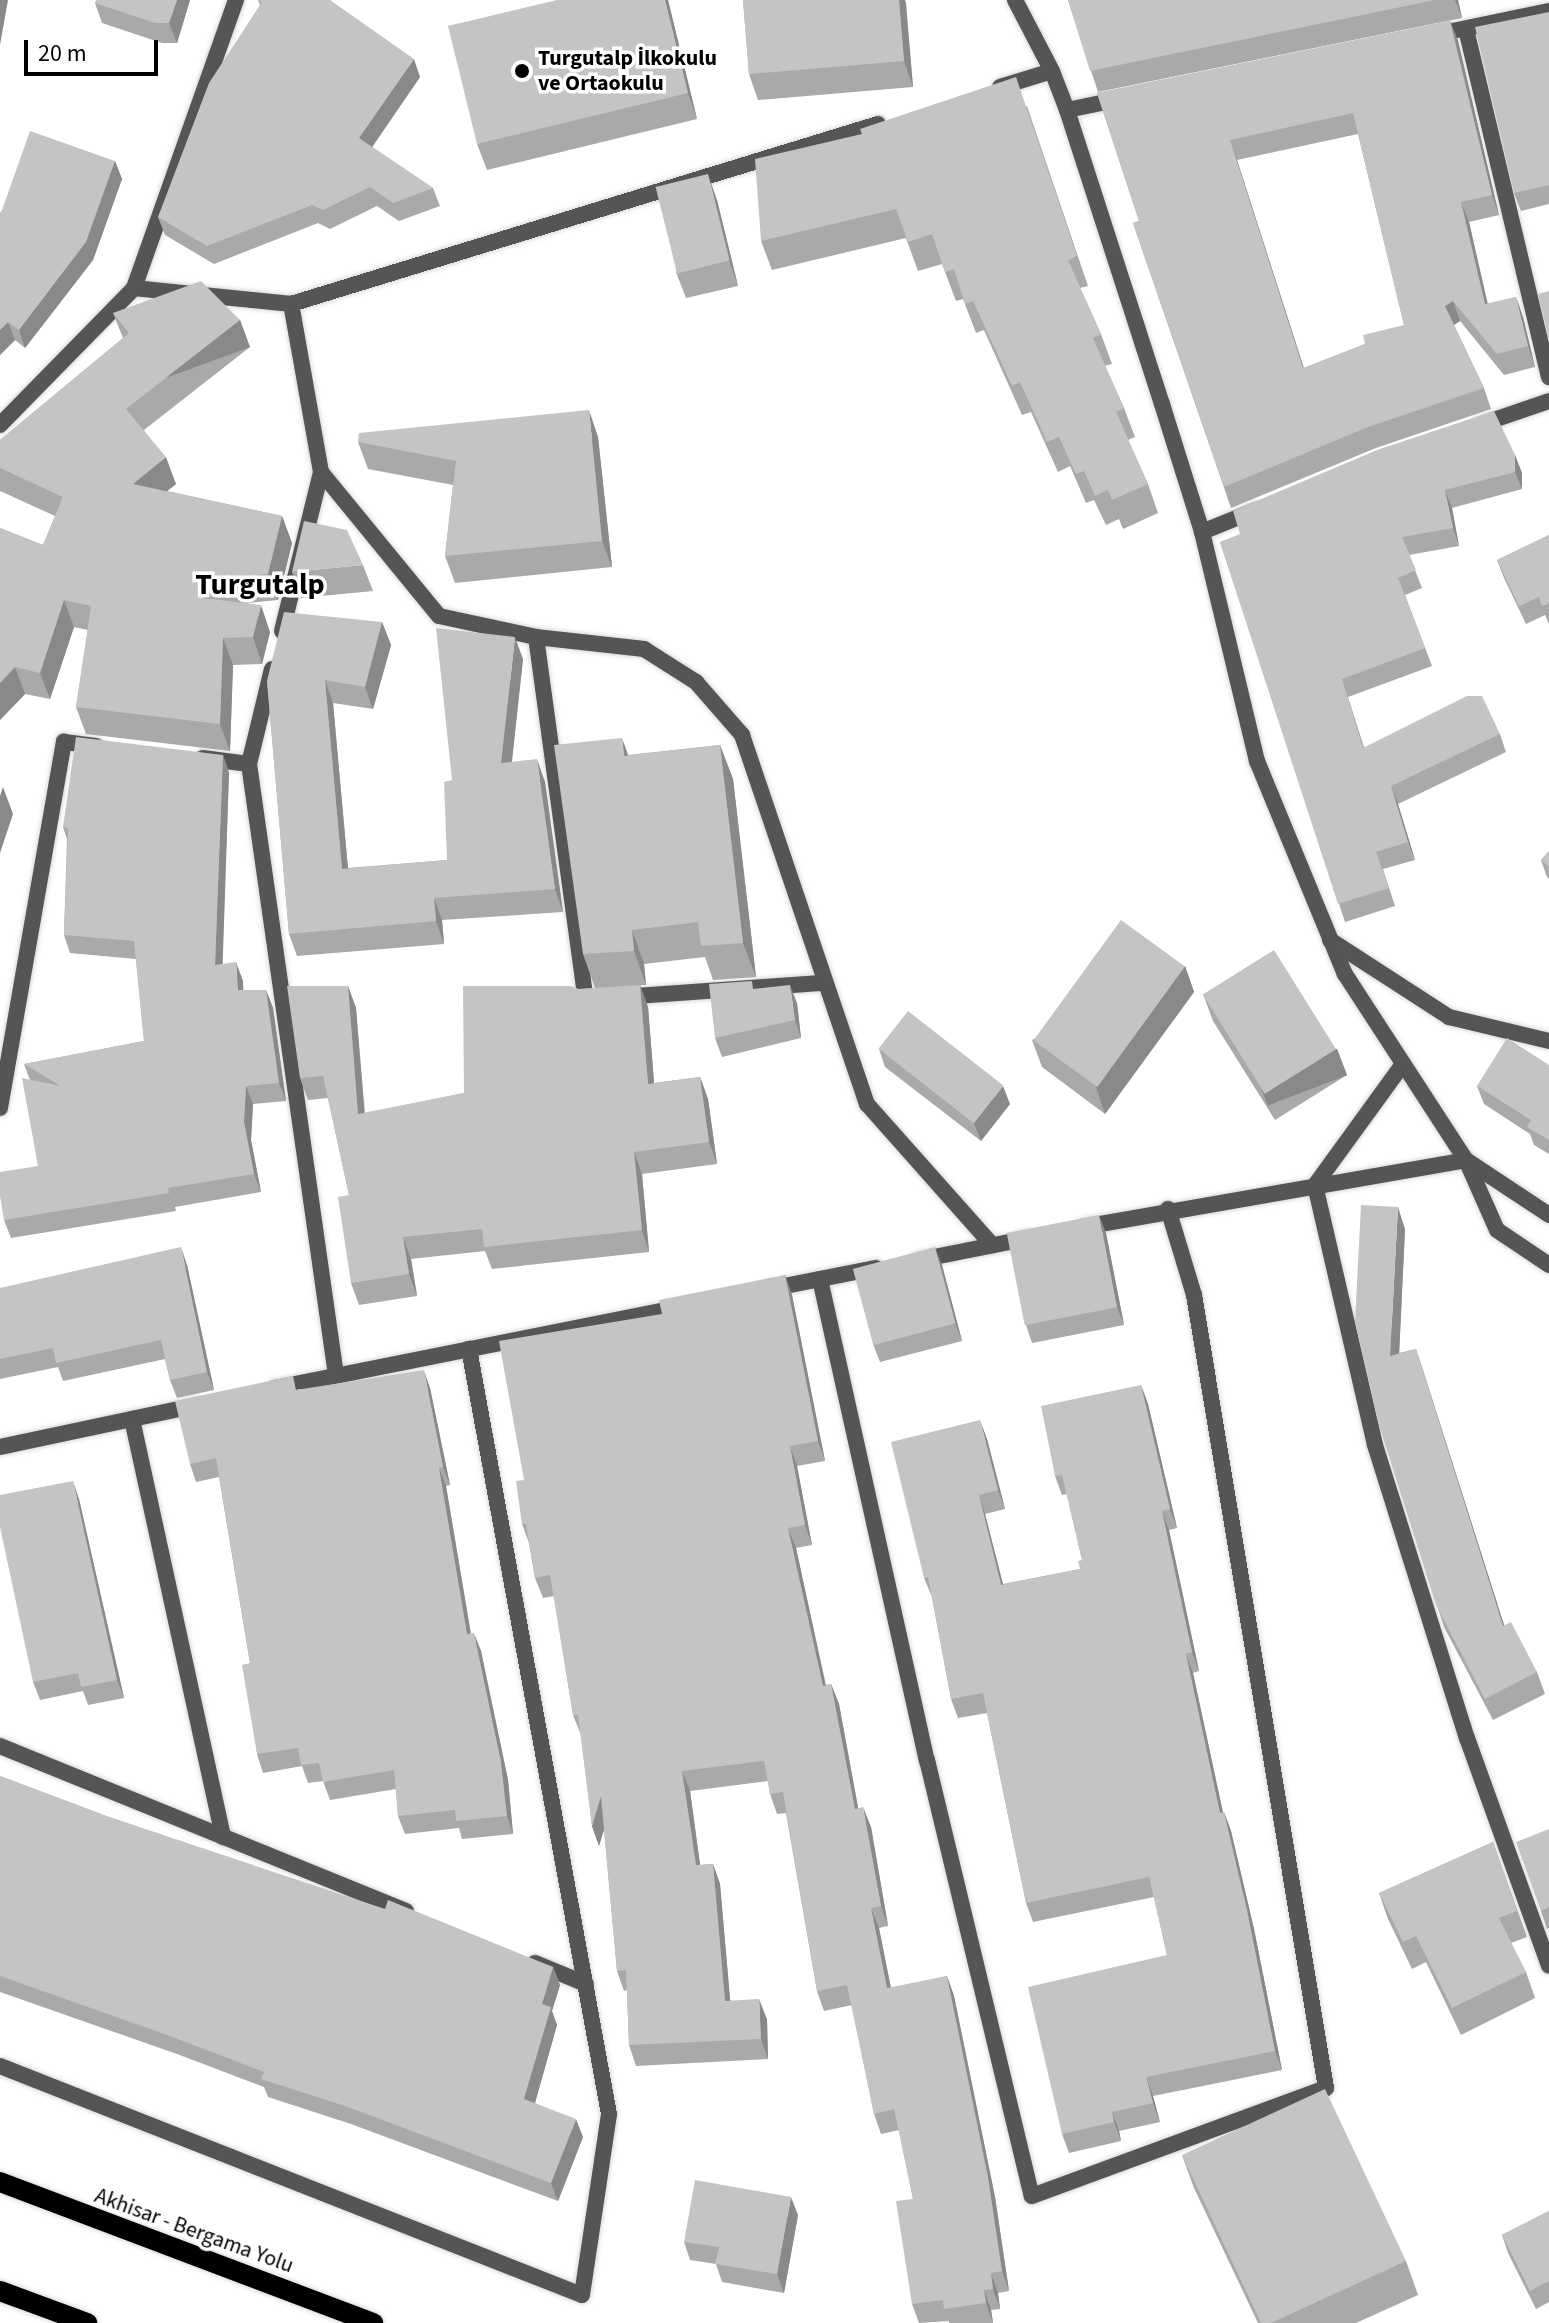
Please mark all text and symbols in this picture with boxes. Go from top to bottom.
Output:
scale bar [28,24,162,74]
text: 20 m [38,36,87,71]
place label: Turgutalp İlkokulu ve Ortaokulu [538,45,717,96]
marker: Turgutalp İlkokulu ve Ortaokulu [513,62,531,80]
district label: Turgutalp [195,567,325,603]
street label: Akhisar - Bergama Yolu [91,2183,297,2279]

